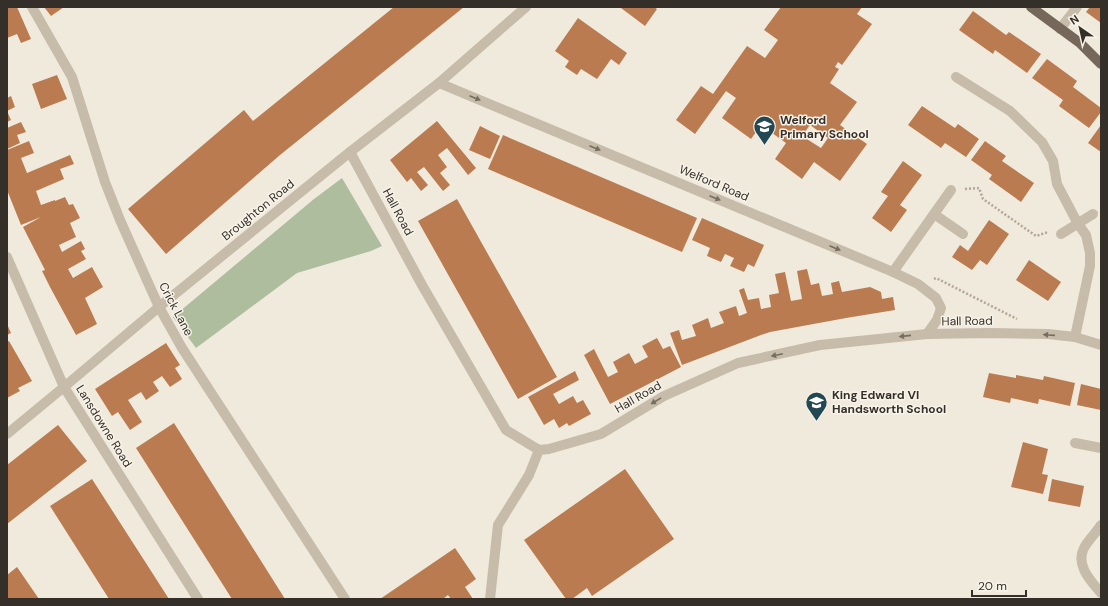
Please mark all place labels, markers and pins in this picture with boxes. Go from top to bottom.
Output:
place label: Welford Primary School [780,112,869,142]
school or university icon: Welford Primary School [752,114,778,147]
place label: King Edward VI Handsworth School [832,387,946,417]
school or university icon: King Edward VI Handsworth School [803,389,829,422]

